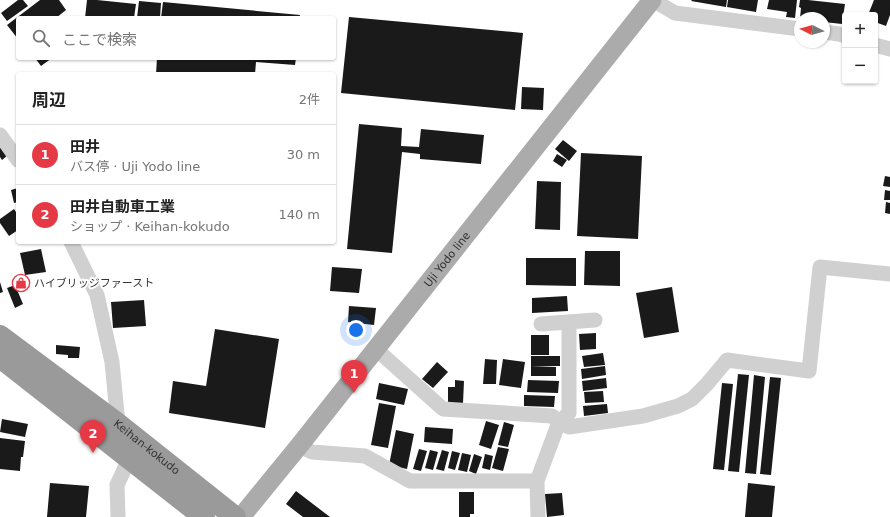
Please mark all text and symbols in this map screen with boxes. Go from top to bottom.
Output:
north arrow [794,12,830,48]
map controls [842,12,878,84]
button: + [842,12,878,48]
search box [16,16,336,60]
icon: search [30,27,52,49]
text: ここで検索 [62,31,137,49]
button: − [842,48,878,84]
text: 周辺 [32,90,66,110]
text: 2件 [299,92,320,107]
text: 田井 [70,138,100,156]
text: 1 [40,147,50,162]
text: 30 m [287,147,320,162]
text: バス停 · Uji Yodo line [70,159,200,174]
text: 田井自動車工業 [70,198,175,216]
text: 2 [40,207,50,222]
text: 140 m [278,207,320,222]
text: ショップ · Keihan-kokudo [70,219,230,234]
street label: Uji Yodo line [421,229,473,289]
shop icon: ハイブリッジファースト [11,273,31,293]
place label: ハイブリッジファースト [34,277,154,290]
your location [346,320,366,340]
pin: 1 [341,360,367,393]
street label: Keihan-kokudo [111,417,183,477]
pin: 2 [80,420,106,453]

